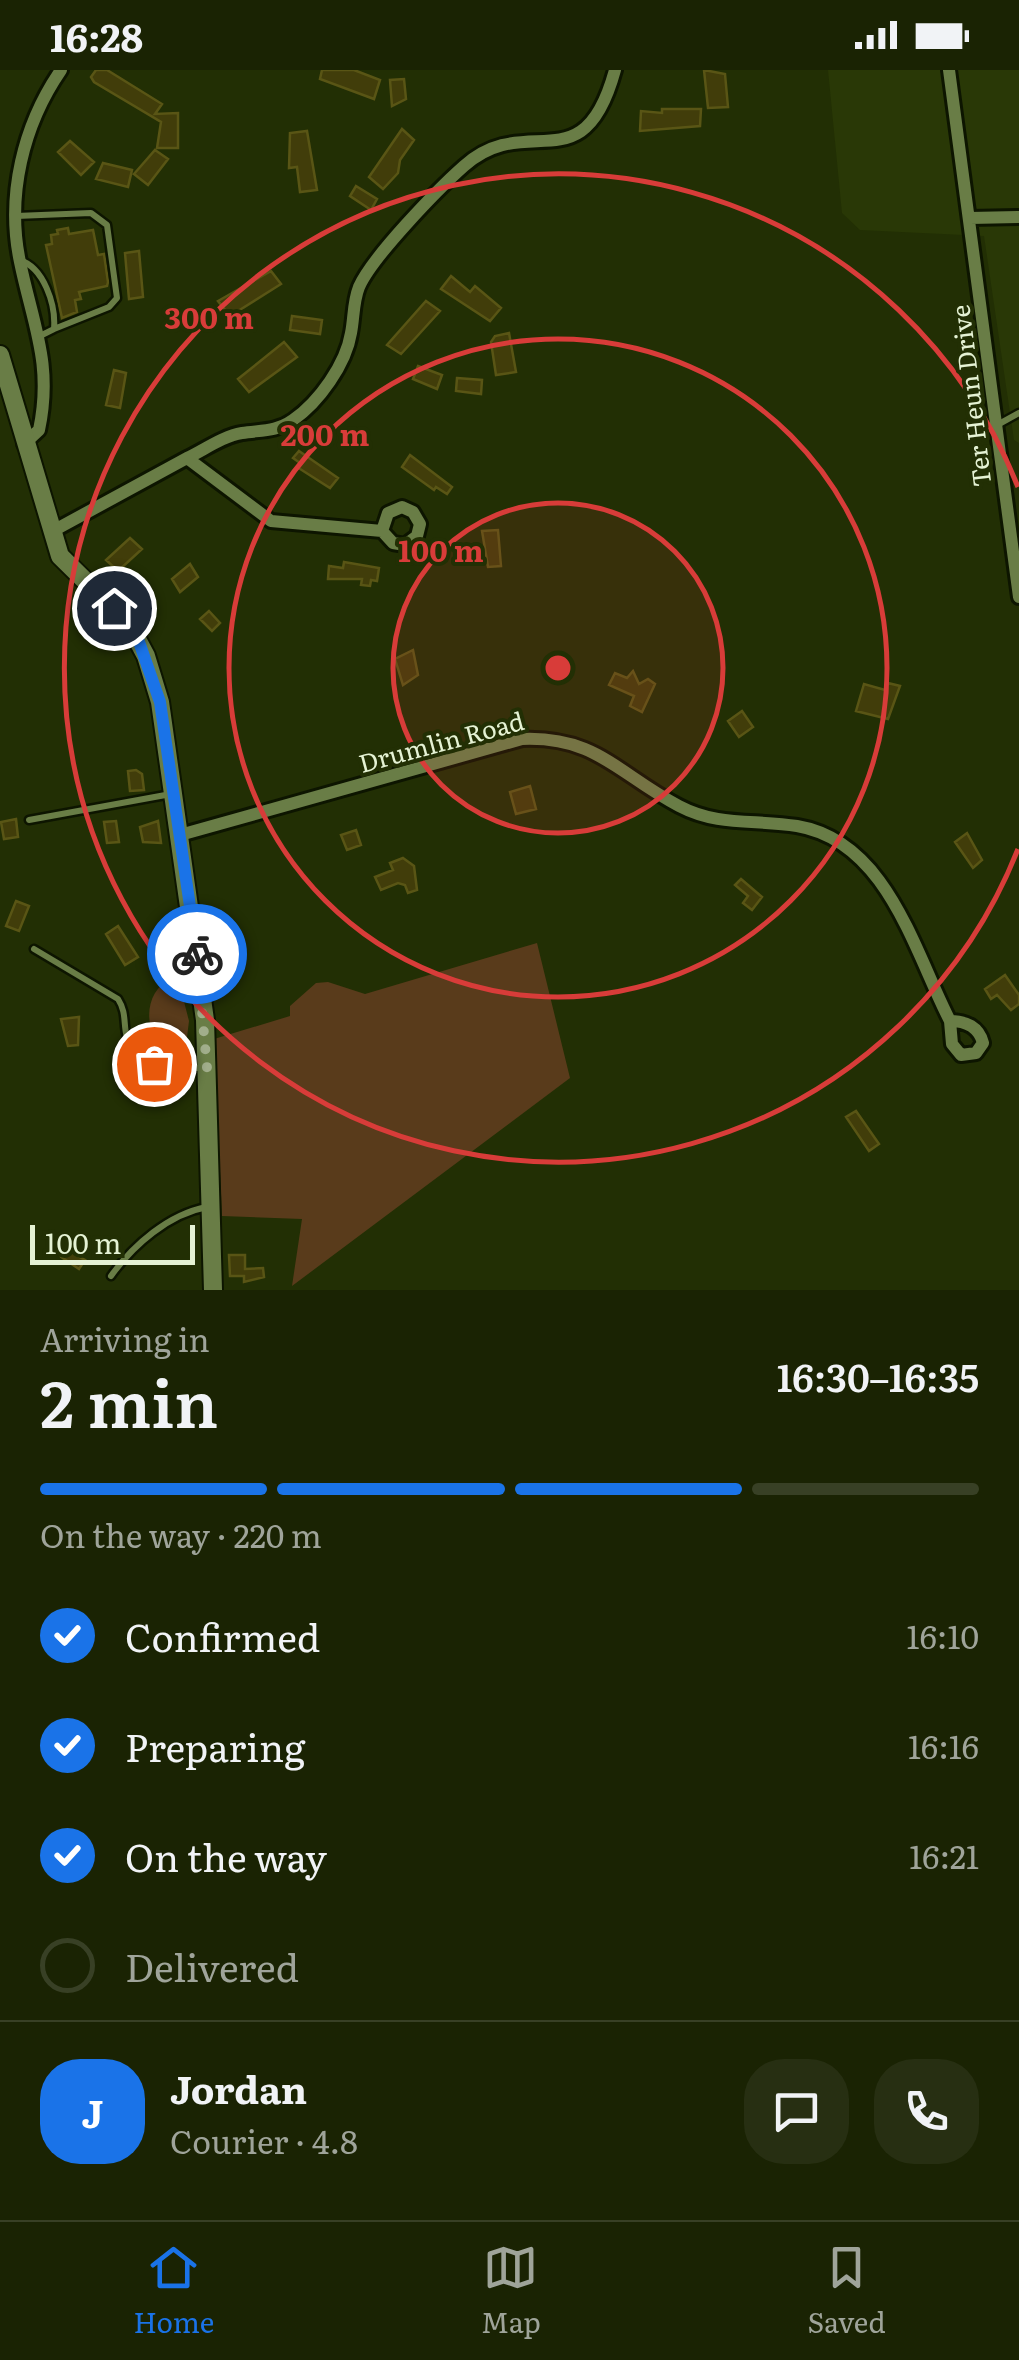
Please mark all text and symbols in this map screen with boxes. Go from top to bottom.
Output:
text: 16:28 [50,7,143,64]
text: 300 m [164,294,254,338]
street label: Ter Heun Drive [940,303,1000,489]
text: 200 m [281,411,370,455]
text: 100 m [398,527,484,571]
pin [72,566,157,651]
icon: home [87,581,142,636]
centre of rings [540,650,576,686]
street label: Drumlin Road [354,701,528,781]
courier [147,904,247,1004]
icon: bike [170,927,225,982]
pin [112,1022,197,1107]
icon: bag [127,1037,182,1092]
scale bar [30,1220,195,1264]
text: 100 m [45,1221,122,1263]
text: Arriving in [40,1314,210,1362]
text: 16:30–16:35 [777,1347,979,1404]
text: 2 min [40,1351,218,1448]
text: On the way · 220 m [40,1510,322,1558]
text: Confirmed [125,1607,320,1664]
icon: check [40,1608,95,1663]
text: 16:10 [907,1611,979,1659]
text: Preparing [125,1717,305,1774]
icon: check [40,1718,95,1773]
text: 16:16 [908,1721,979,1769]
text: On the way [125,1827,327,1884]
icon: check [40,1828,95,1883]
text: 16:21 [909,1831,979,1879]
text: Delivered [125,1937,299,1994]
text: Jordan [170,2059,307,2116]
button: chat [744,2059,849,2164]
button: phone [874,2059,979,2164]
text: J [82,2083,103,2140]
text: Courier · 4.8 [170,2116,358,2164]
tab: Home [133,2240,214,2342]
tab: Map [481,2240,541,2342]
tab: Saved [808,2240,886,2342]

